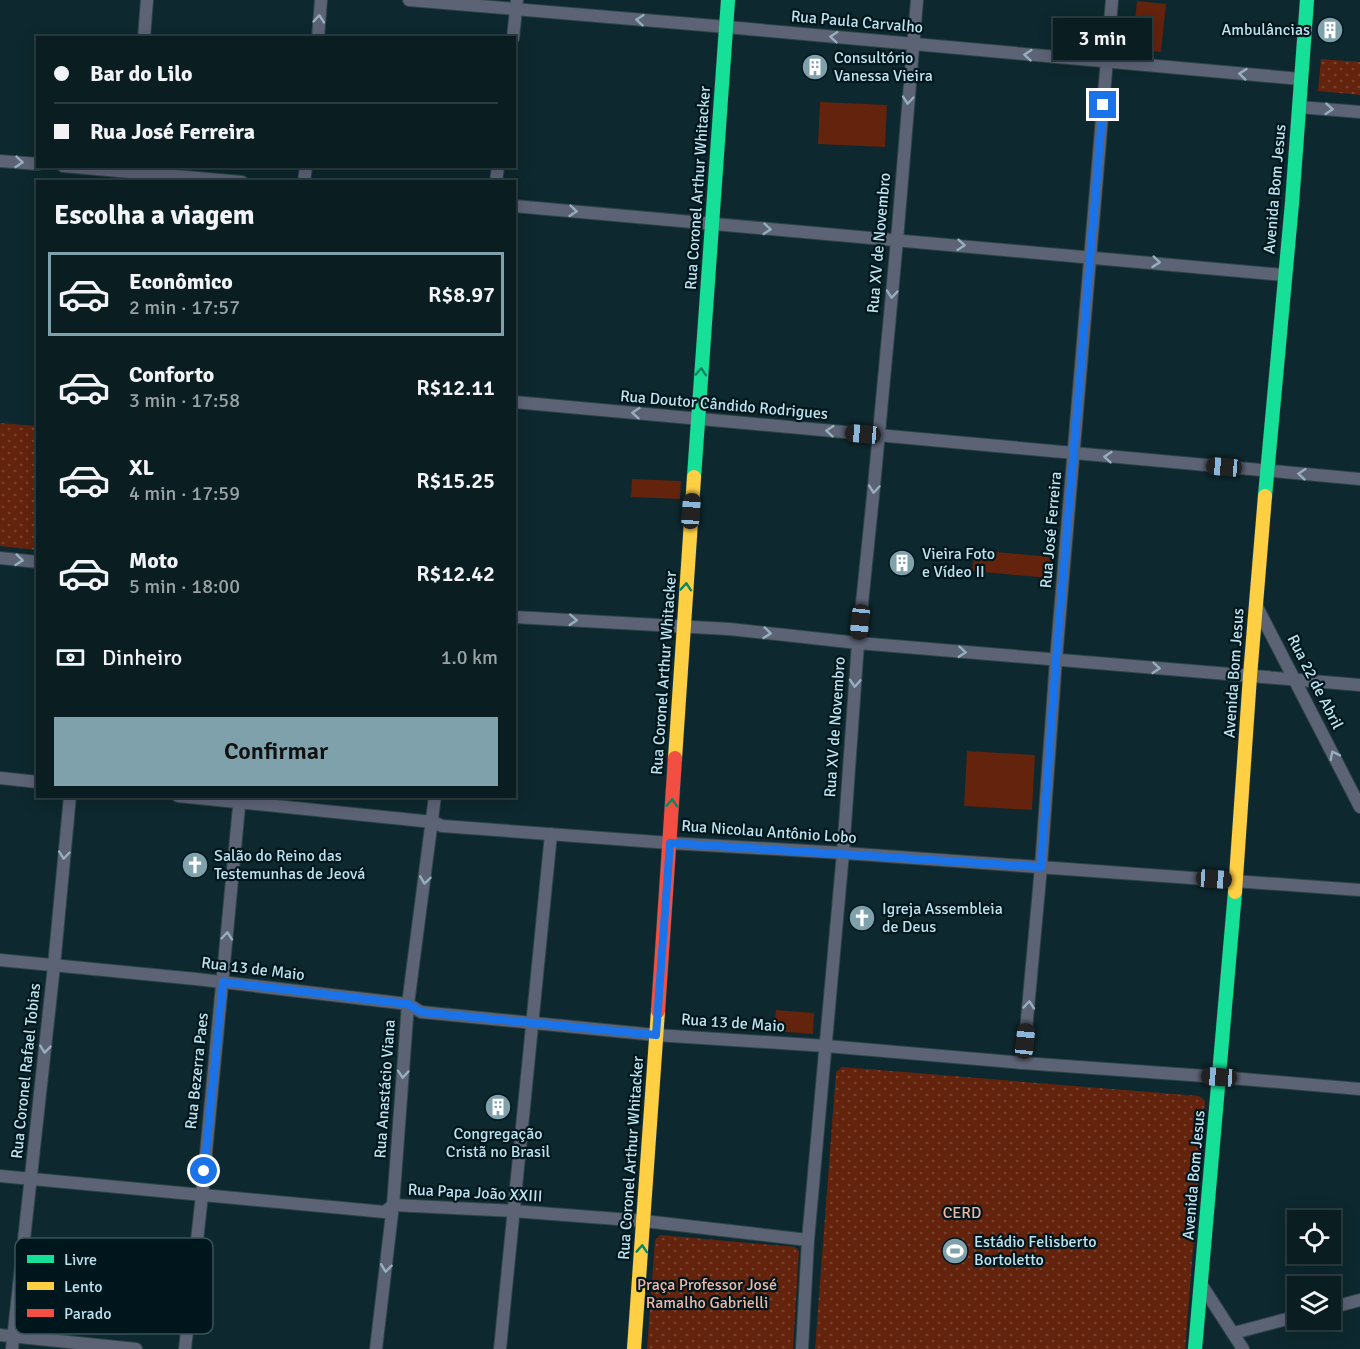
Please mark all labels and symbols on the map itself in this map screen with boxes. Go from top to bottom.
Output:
street label: Rua Paula Carvalho [790,6,924,38]
one-way arrow [312,14,325,23]
one-way arrow [635,14,644,27]
building icon: Ambulâncias [1315,15,1345,45]
callout: 3 min [1054,18,1152,60]
place label: Ambulâncias [1222,20,1310,40]
one-way arrow [829,31,838,44]
place label: Consultório Vanessa Vieira [834,48,933,86]
one-way arrow [1024,49,1033,62]
building icon: Consultório Vanessa Vieira [800,52,830,82]
one-way arrow [1239,68,1248,81]
street label: Rua Coronel Arthur Whitacker [681,85,715,291]
route end [1089,91,1116,118]
one-way arrow [902,96,915,105]
one-way arrow [1325,103,1334,116]
street label: Avenida Bom Jesus [1259,123,1291,255]
one-way arrow [14,156,23,169]
street label: Rua XV de Novembro [863,172,895,314]
one-way arrow [568,204,577,217]
one-way arrow [762,222,771,235]
one-way arrow [957,238,966,251]
one-way arrow [1151,255,1160,268]
one-way arrow [886,290,899,299]
one-way arrow [694,367,707,376]
street label: Rua Doutor Cândido Rodrigues [619,386,829,424]
one-way arrow [631,407,640,420]
car [844,423,882,445]
one-way arrow [825,425,834,438]
one-way arrow [1103,450,1112,463]
car [1205,456,1243,478]
one-way arrow [1297,468,1306,481]
street label: Rua José Ferreira [1036,471,1066,589]
one-way arrow [868,484,881,493]
car [681,492,701,530]
place label: Vieira Foto e Vídeo II [922,544,995,582]
building icon: Vieira Foto e Vídeo II [887,548,917,578]
one-way arrow [14,553,23,566]
street label: Rua Coronel Arthur Whitacker [647,570,681,776]
one-way arrow [679,583,692,592]
car [849,603,871,641]
street label: Avenida Bom Jesus [1219,607,1249,739]
one-way arrow [568,613,577,626]
one-way arrow [763,627,772,639]
street label: Rua 22 de Abril [1283,631,1348,733]
one-way arrow [957,645,966,658]
street label: Rua XV de Novembro [820,656,850,798]
one-way arrow [1151,661,1160,674]
one-way arrow [849,678,862,687]
one-way arrow [1329,750,1341,761]
one-way arrow [666,798,679,807]
street label: Rua Nicolau Antônio Lobo [681,816,857,848]
place label: Salão do Reino das Testemunhas de Jeová [214,846,365,884]
one-way arrow [58,850,71,859]
church icon: Salão do Reino das Testemunhas de Jeová [180,850,210,880]
car [1195,869,1233,889]
one-way arrow [419,876,432,885]
place label: Igreja Assembleia de Deus [882,899,1003,937]
church icon: Igreja Assembleia de Deus [847,903,877,933]
one-way arrow [220,931,233,940]
street label: Rua 13 de Maio [200,953,306,985]
street label: Rua Coronel Rafael Tobias [7,982,45,1160]
one-way arrow [1022,1000,1035,1009]
street label: Rua 13 de Maio [680,1009,786,1037]
street label: Rua Bezerra Paes [181,1012,213,1130]
street label: Rua Anastácio Viana [370,1019,400,1159]
car [1014,1022,1036,1060]
one-way arrow [39,1044,52,1053]
street label: Rua Coronel Arthur Whitacker [614,1055,648,1261]
car [1200,1067,1238,1087]
one-way arrow [397,1069,410,1078]
building icon: Congregação Cristã no Brasil [483,1092,513,1122]
street label: Avenida Bom Jesus [1178,1109,1210,1241]
place label: Congregação Cristã no Brasil [446,1124,550,1162]
route start [190,1157,217,1184]
street label: Rua Papa João XXIII [407,1179,543,1207]
park label: CERD [943,1203,981,1223]
place label: Estádio Felisberto Bortoletto [974,1232,1097,1270]
sports icon: Estádio Felisberto Bortoletto [940,1236,970,1266]
legend [15,1238,213,1334]
one-way arrow [635,1244,648,1253]
text: Livre [64,1250,97,1270]
one-way arrow [380,1263,393,1273]
park label: Praça Professor José Ramalho Gabrielli [637,1275,777,1313]
text: Lento [64,1277,102,1297]
text: Parado [64,1304,111,1324]

